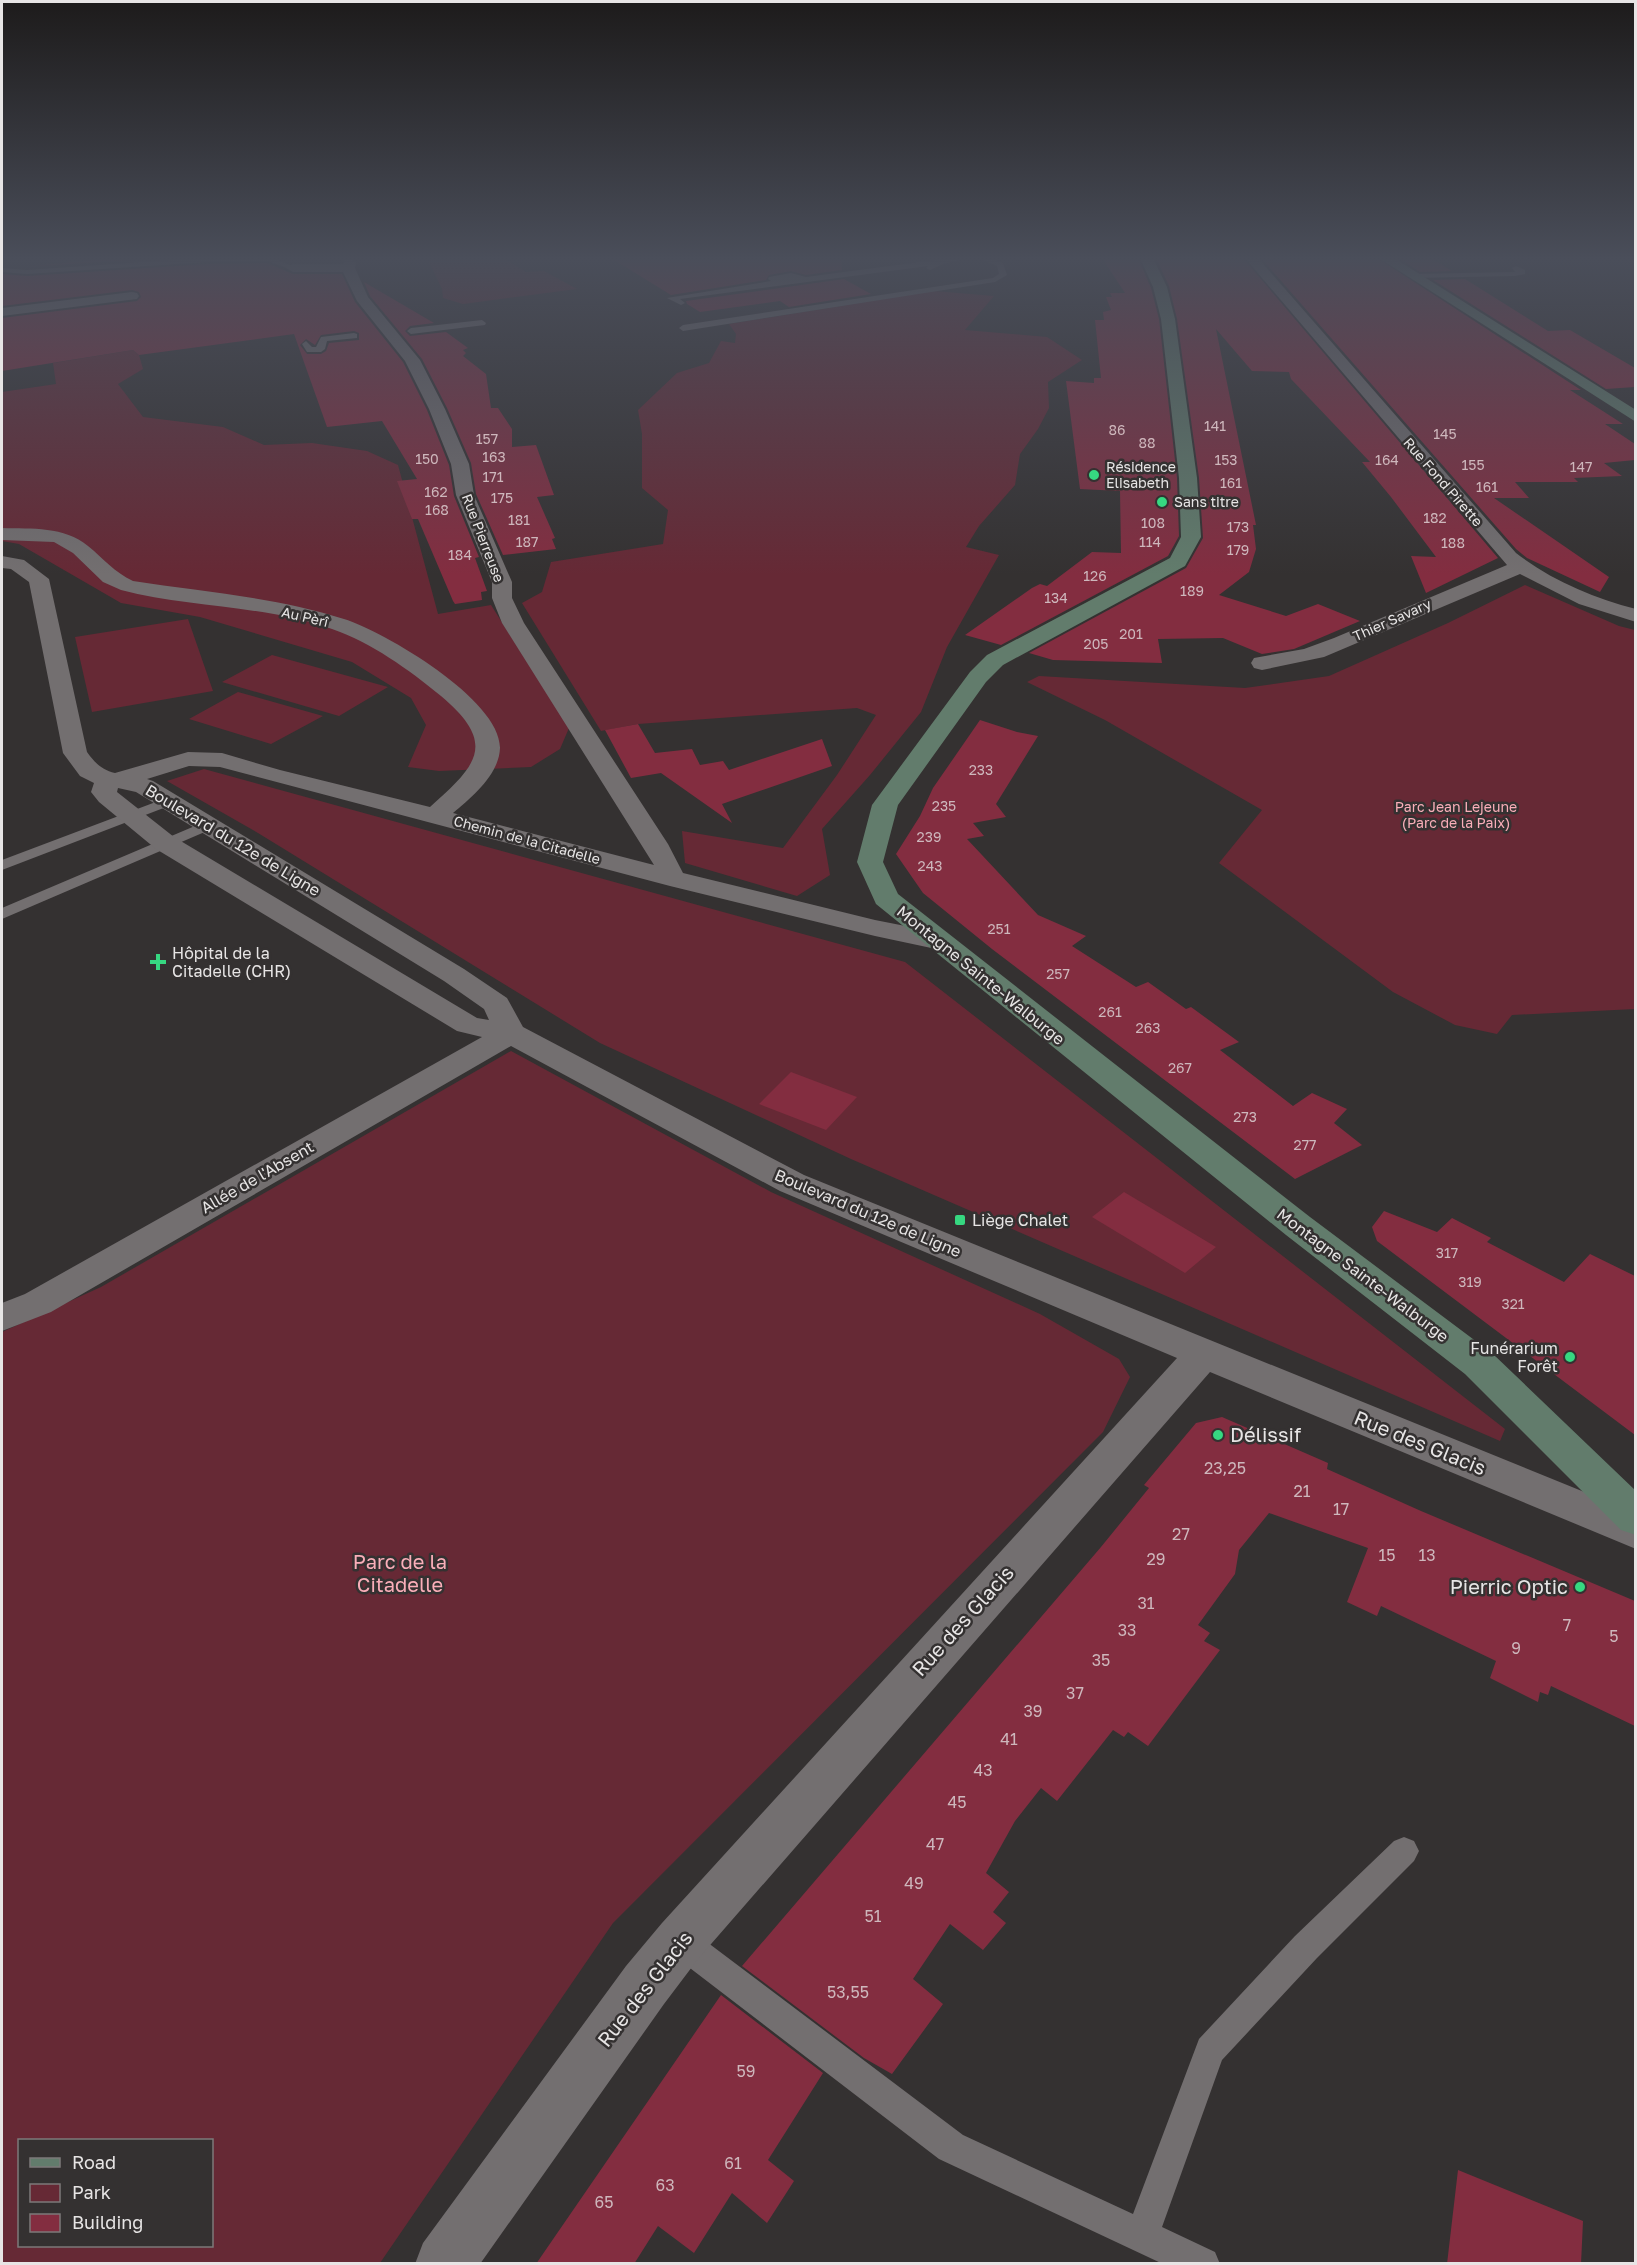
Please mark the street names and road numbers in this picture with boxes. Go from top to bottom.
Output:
street label: Rue Fond Pirette [1400,434,1487,530]
street label: Rue Pierreuse [459,491,508,584]
street label: Thier Savary [1350,595,1434,644]
street label: Au Pèrî [280,603,331,630]
street label: Boulevard du 12e de Ligne [142,780,324,900]
street label: Chemin de la Citadelle [452,812,602,867]
street label: Montagne Sainte-Walburge [893,901,1069,1049]
street label: Allée de l'Absent [197,1137,317,1217]
street label: Boulevard du 12e de Ligne [772,1165,964,1261]
street label: Montagne Sainte-Walburge [1273,1204,1453,1346]
street label: Rue des Glacis [1351,1405,1490,1479]
street label: Rue des Glacis [906,1560,1018,1680]
street label: Rue des Glacis [592,1926,697,2051]

